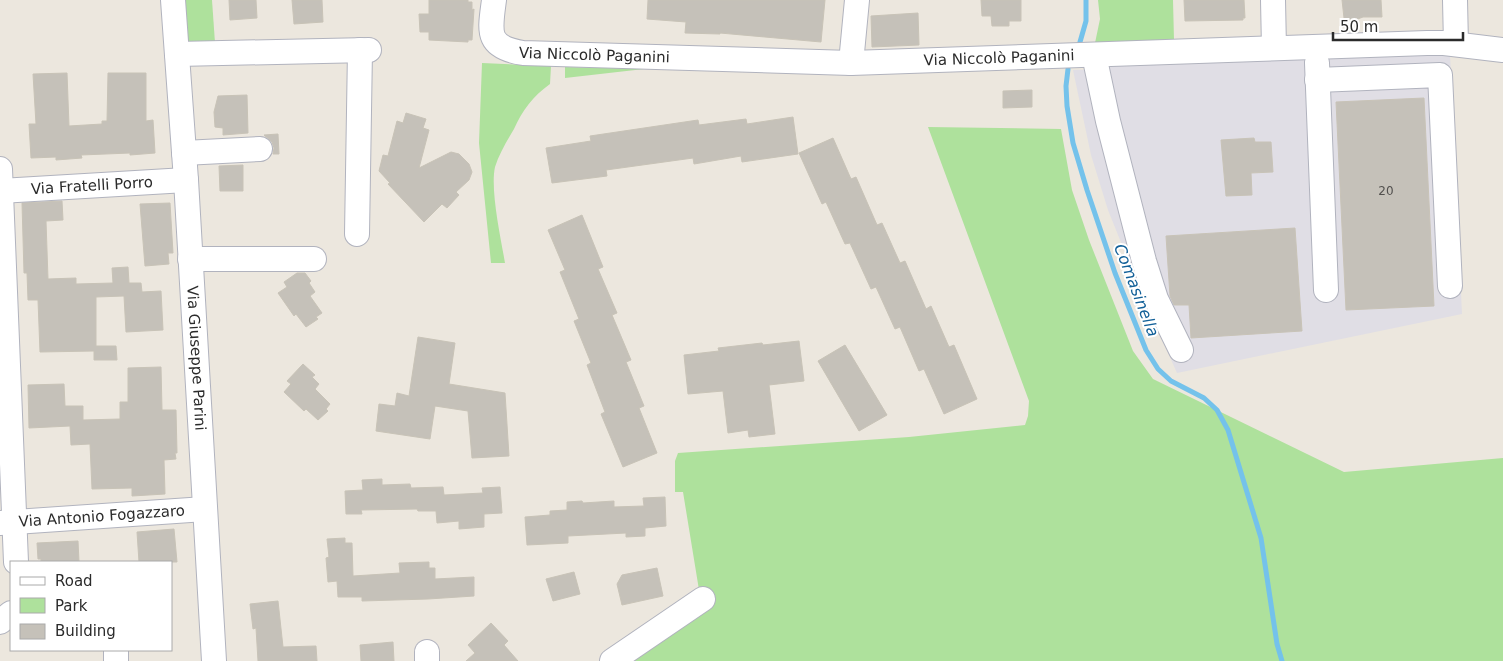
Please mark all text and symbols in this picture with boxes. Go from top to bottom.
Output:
scale bar [1333,10,1463,42]
text: 50 m [1340,18,1378,36]
street label: Via Niccolò Paganini [519,44,670,66]
street label: Via Niccolò Paganini [923,46,1075,69]
street label: Via Fratelli Porro [30,173,153,198]
house number: 20 [1378,184,1394,198]
water label: Comasinella [1110,241,1163,339]
street label: Via Giuseppe Parini [183,285,210,431]
street label: Via Antonio Fogazzaro [18,501,185,531]
legend [10,561,172,651]
text: Road [55,572,93,590]
text: Park [55,597,88,615]
text: Building [55,622,116,640]

